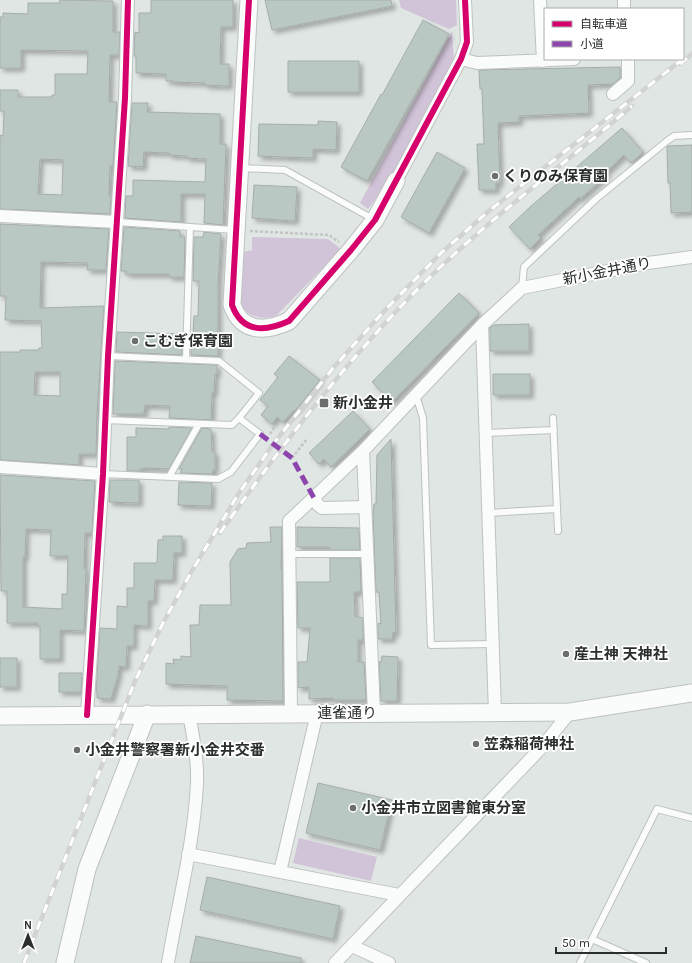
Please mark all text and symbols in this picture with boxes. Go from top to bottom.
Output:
legend [544,8,684,60]
text: 自転車道 [580,17,628,31]
text: 小道 [580,37,604,51]
place label: くりのみ保育園 [503,167,608,185]
marker: くりのみ保育園 [490,171,500,181]
street label: 新小金井通り [561,254,653,288]
place label: こむぎ保育園 [143,332,233,350]
marker: こむぎ保育園 [130,336,140,346]
place label: 新小金井 [333,394,393,412]
marker: 新小金井 [318,397,330,409]
place label: 産土神 天神社 [574,645,668,663]
marker: 産土神 天神社 [561,649,571,659]
street label: 連雀通り [317,704,377,722]
place label: 笠森稲荷神社 [484,735,574,753]
marker: 笠森稲荷神社 [471,739,481,749]
place label: 小金井警察署新小金井交番 [85,741,265,759]
marker: 小金井警察署新小金井交番 [72,745,82,755]
place label: 小金井市立図書館東分室 [361,799,526,817]
marker: 小金井市立図書館東分室 [348,803,358,813]
north arrow [8,915,48,955]
text: N [24,919,32,932]
scale bar [556,929,666,955]
text: 50 m [562,936,590,950]

